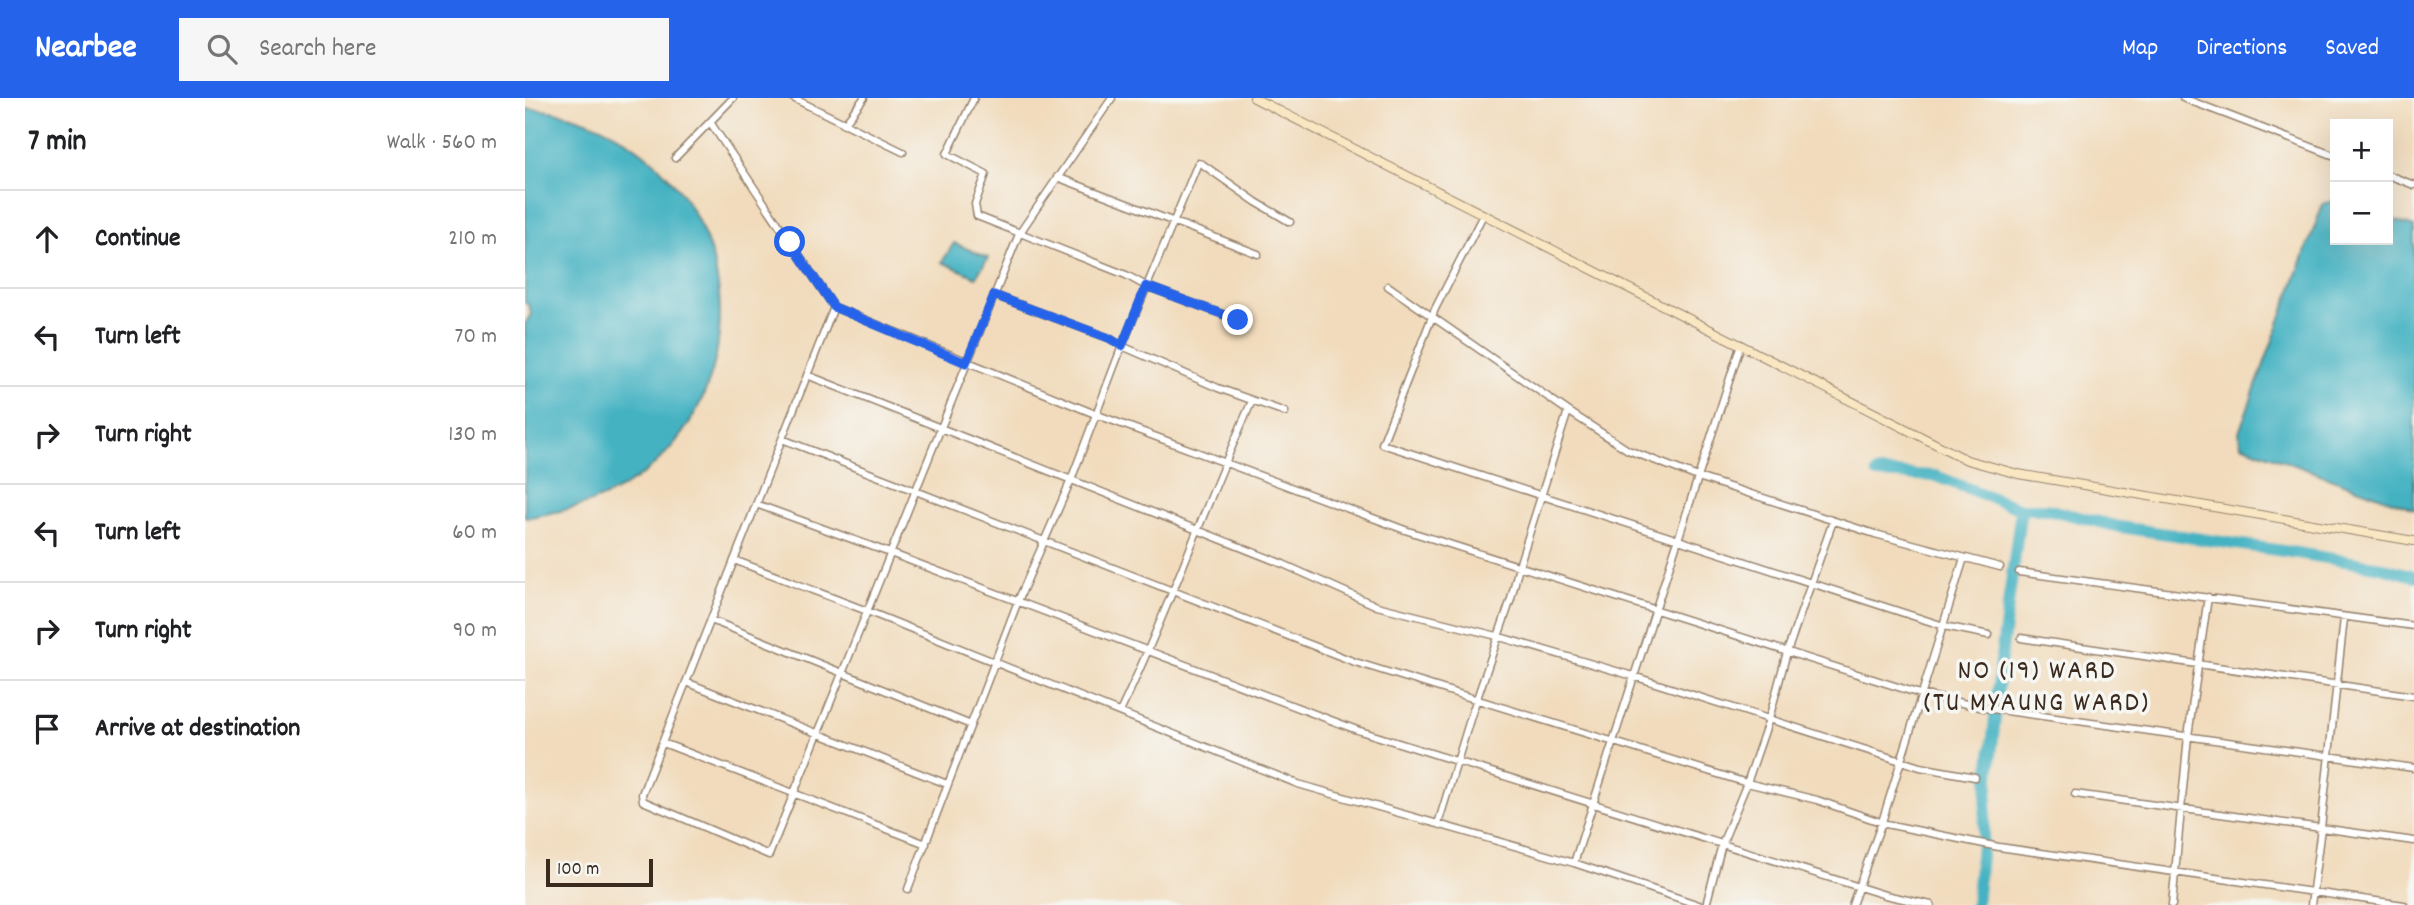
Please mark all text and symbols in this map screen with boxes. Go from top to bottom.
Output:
search box [179,18,669,81]
text: Nearbee [35,26,137,73]
icon: search [203,30,241,68]
text: Search here [259,31,376,68]
text: Map [2122,32,2158,66]
text: Directions [2196,32,2287,66]
text: Saved [2325,32,2379,66]
map controls [2330,119,2393,245]
button: + [2330,119,2393,182]
text: 7 min [28,122,86,165]
text: Walk · 560 m [387,127,497,160]
button: − [2330,182,2393,245]
icon: ahead [28,220,66,258]
text: Continue [95,221,180,258]
text: 210 m [448,223,497,256]
route start [774,226,805,257]
route end [1222,304,1253,335]
icon: left [28,318,66,356]
text: Turn left [95,319,181,356]
text: 70 m [455,321,497,354]
icon: right [28,416,66,454]
text: Turn right [95,417,192,454]
text: 130 m [448,419,497,452]
icon: left [28,514,66,552]
text: Turn left [95,515,181,552]
text: 60 m [452,517,497,550]
icon: right [28,612,66,650]
text: Turn right [95,613,192,650]
text: 90 m [453,615,497,648]
district label: NO (19) WARD (TU MYAUNG WARD) [1924,653,2150,725]
icon: arrive [28,710,66,748]
text: Arrive at destination [95,711,300,748]
scale bar [546,856,653,888]
text: 100 m [557,857,599,884]

